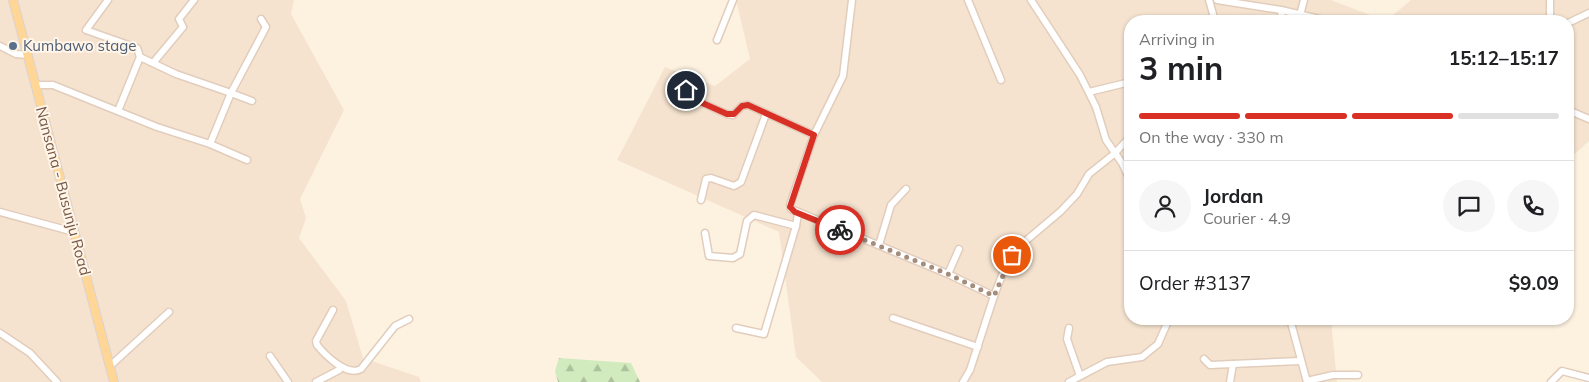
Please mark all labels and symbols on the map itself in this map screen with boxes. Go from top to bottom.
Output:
place label: Kumbawo stage [23,36,136,55]
marker: Kumbawo stage [7,40,19,52]
pin [665,69,707,111]
street label: Nansana - Busunju Road [32,104,95,277]
courier [815,205,865,255]
pin [991,234,1033,276]

